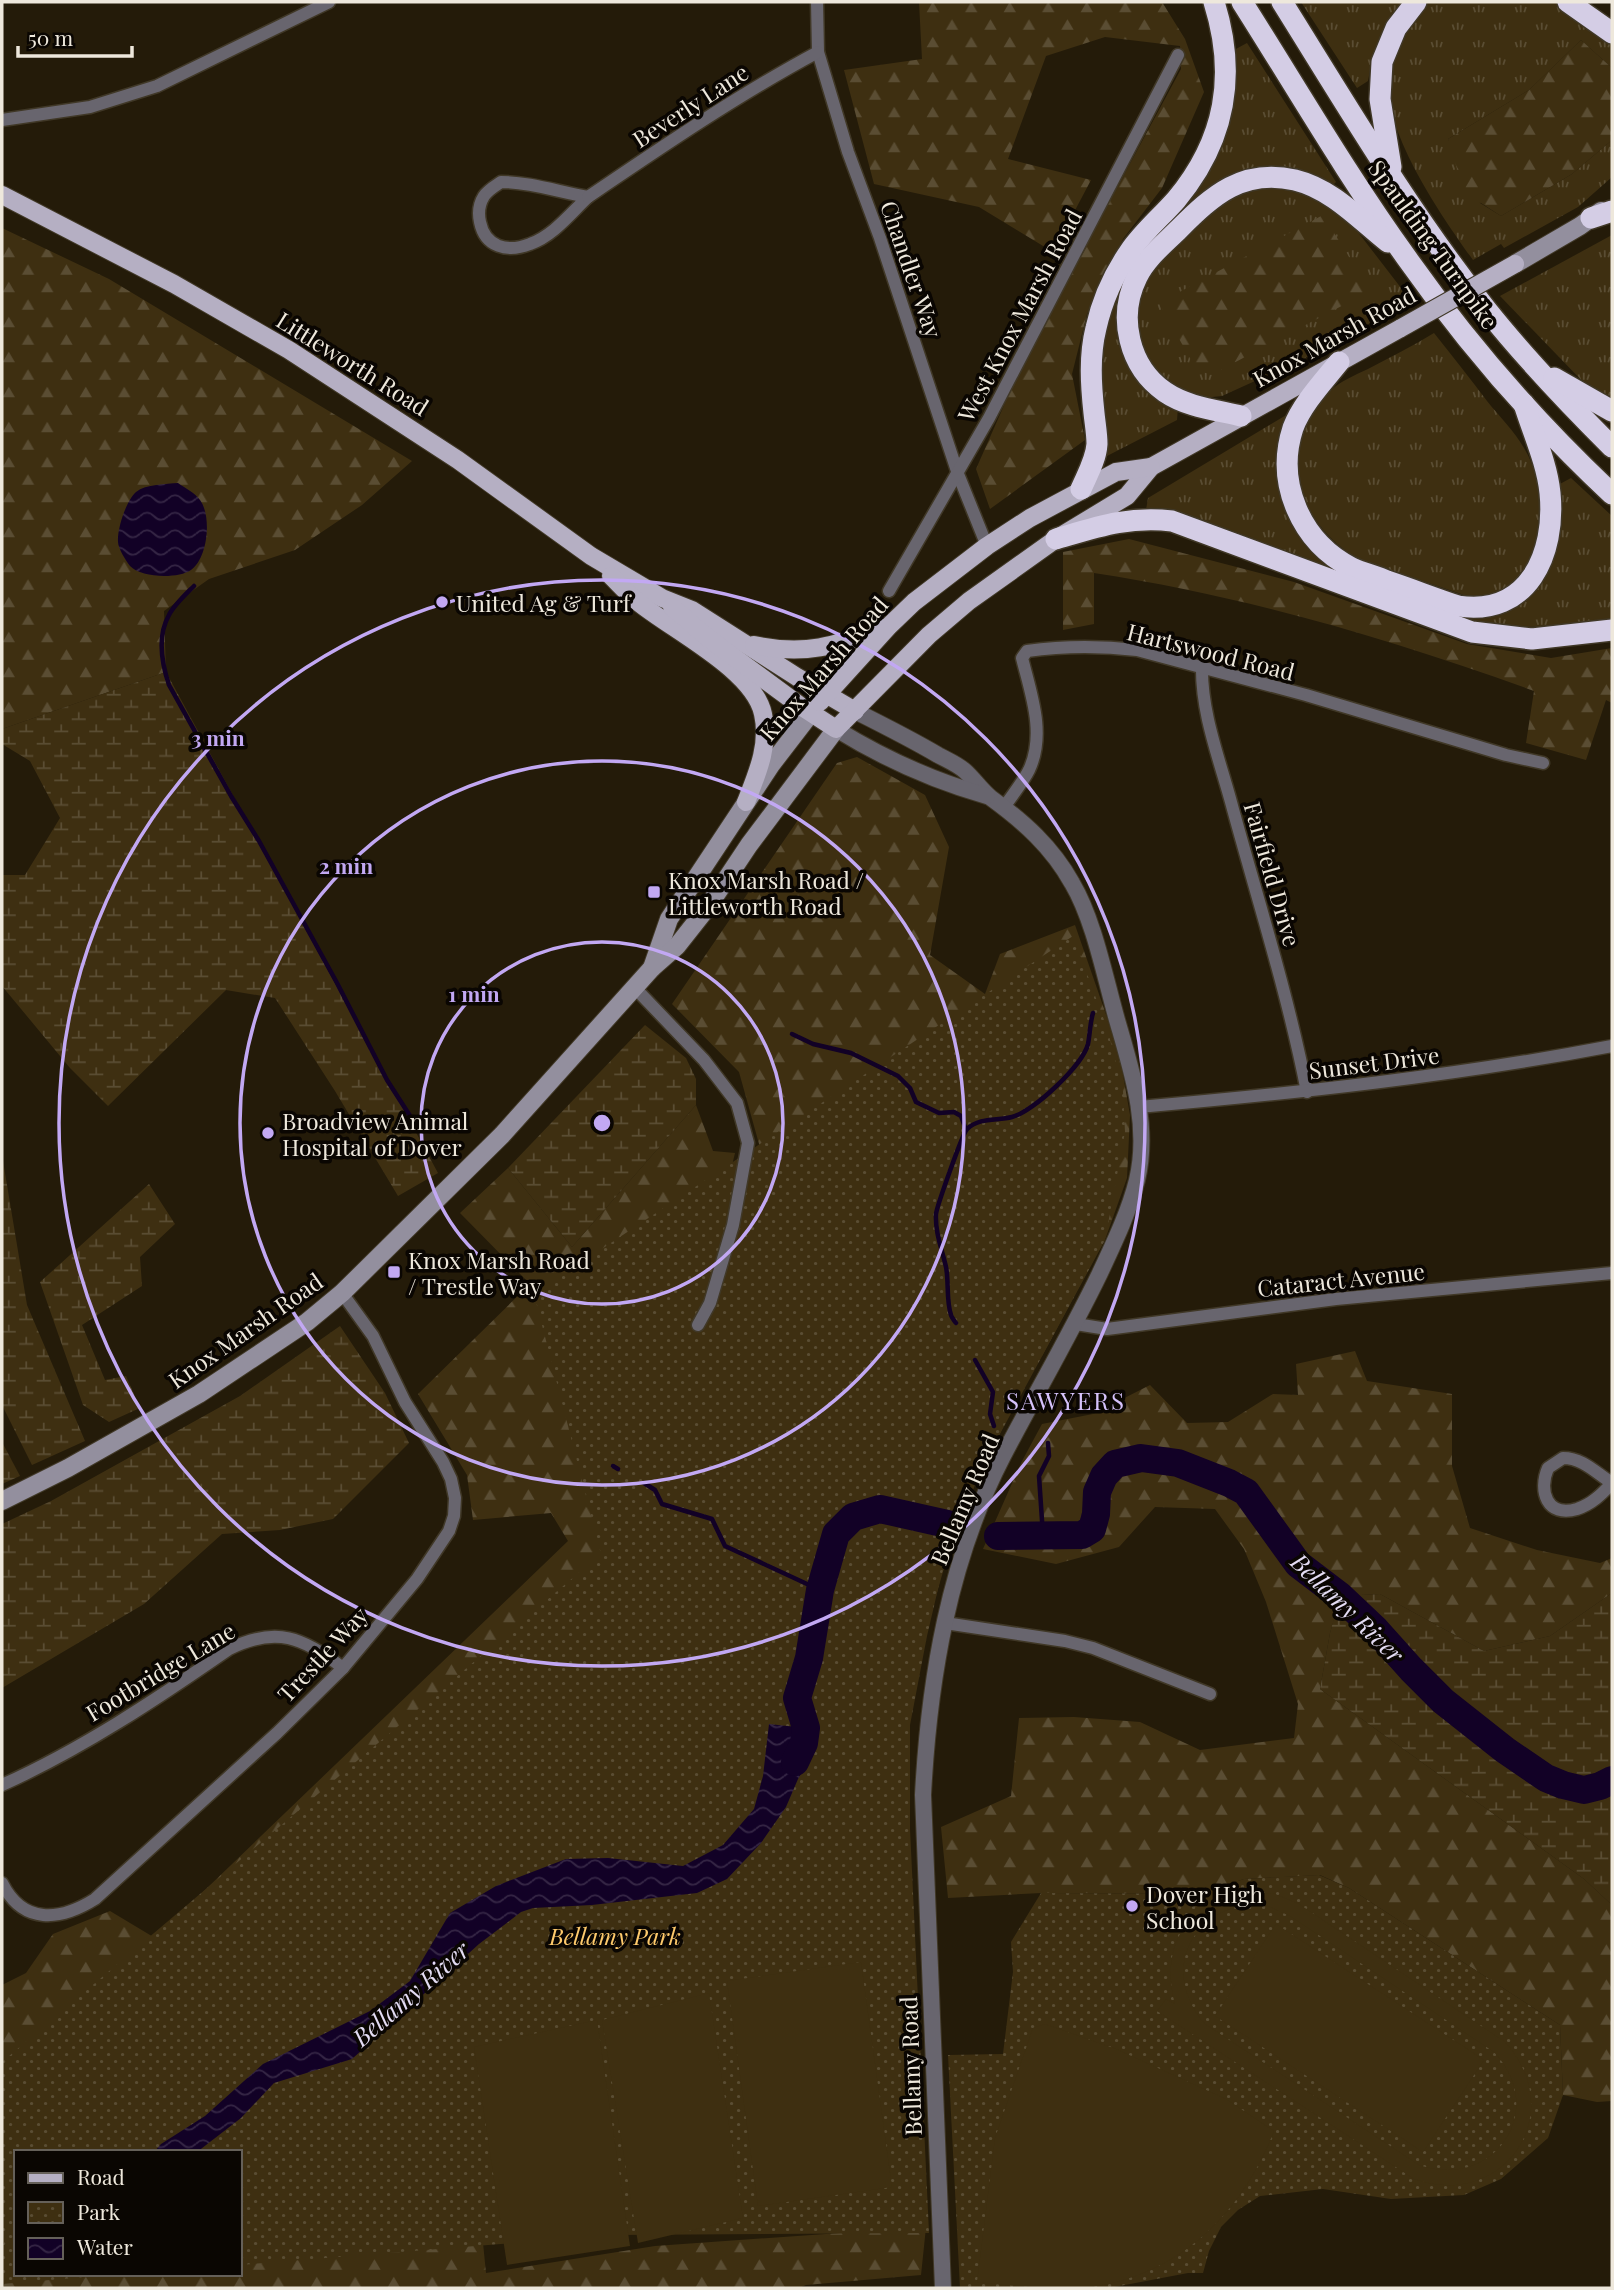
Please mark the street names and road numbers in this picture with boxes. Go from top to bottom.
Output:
street label: Beverly Lane [626,56,754,154]
street label: Spaulding Turnpike [1362,153,1506,335]
street label: Chandler Way [874,196,950,342]
street label: West Knox Marsh Road [949,203,1088,428]
street label: Knox Marsh Road [1247,278,1421,394]
street label: Littleworth Road [271,304,435,422]
street label: Knox Marsh Road [752,589,894,747]
street label: Hartswood Road [1124,615,1298,687]
street label: Fairfield Drive [1238,798,1308,950]
street label: Sunset Drive [1307,1039,1441,1085]
street label: Cataract Avenue [1256,1255,1426,1303]
street label: Knox Marsh Road [162,1265,328,1395]
street label: Bellamy Road [922,1429,1006,1569]
street label: Trestle Way [270,1599,374,1708]
street label: Footbridge Lane [80,1614,240,1728]
street label: Bellamy Road [892,1996,928,2136]

